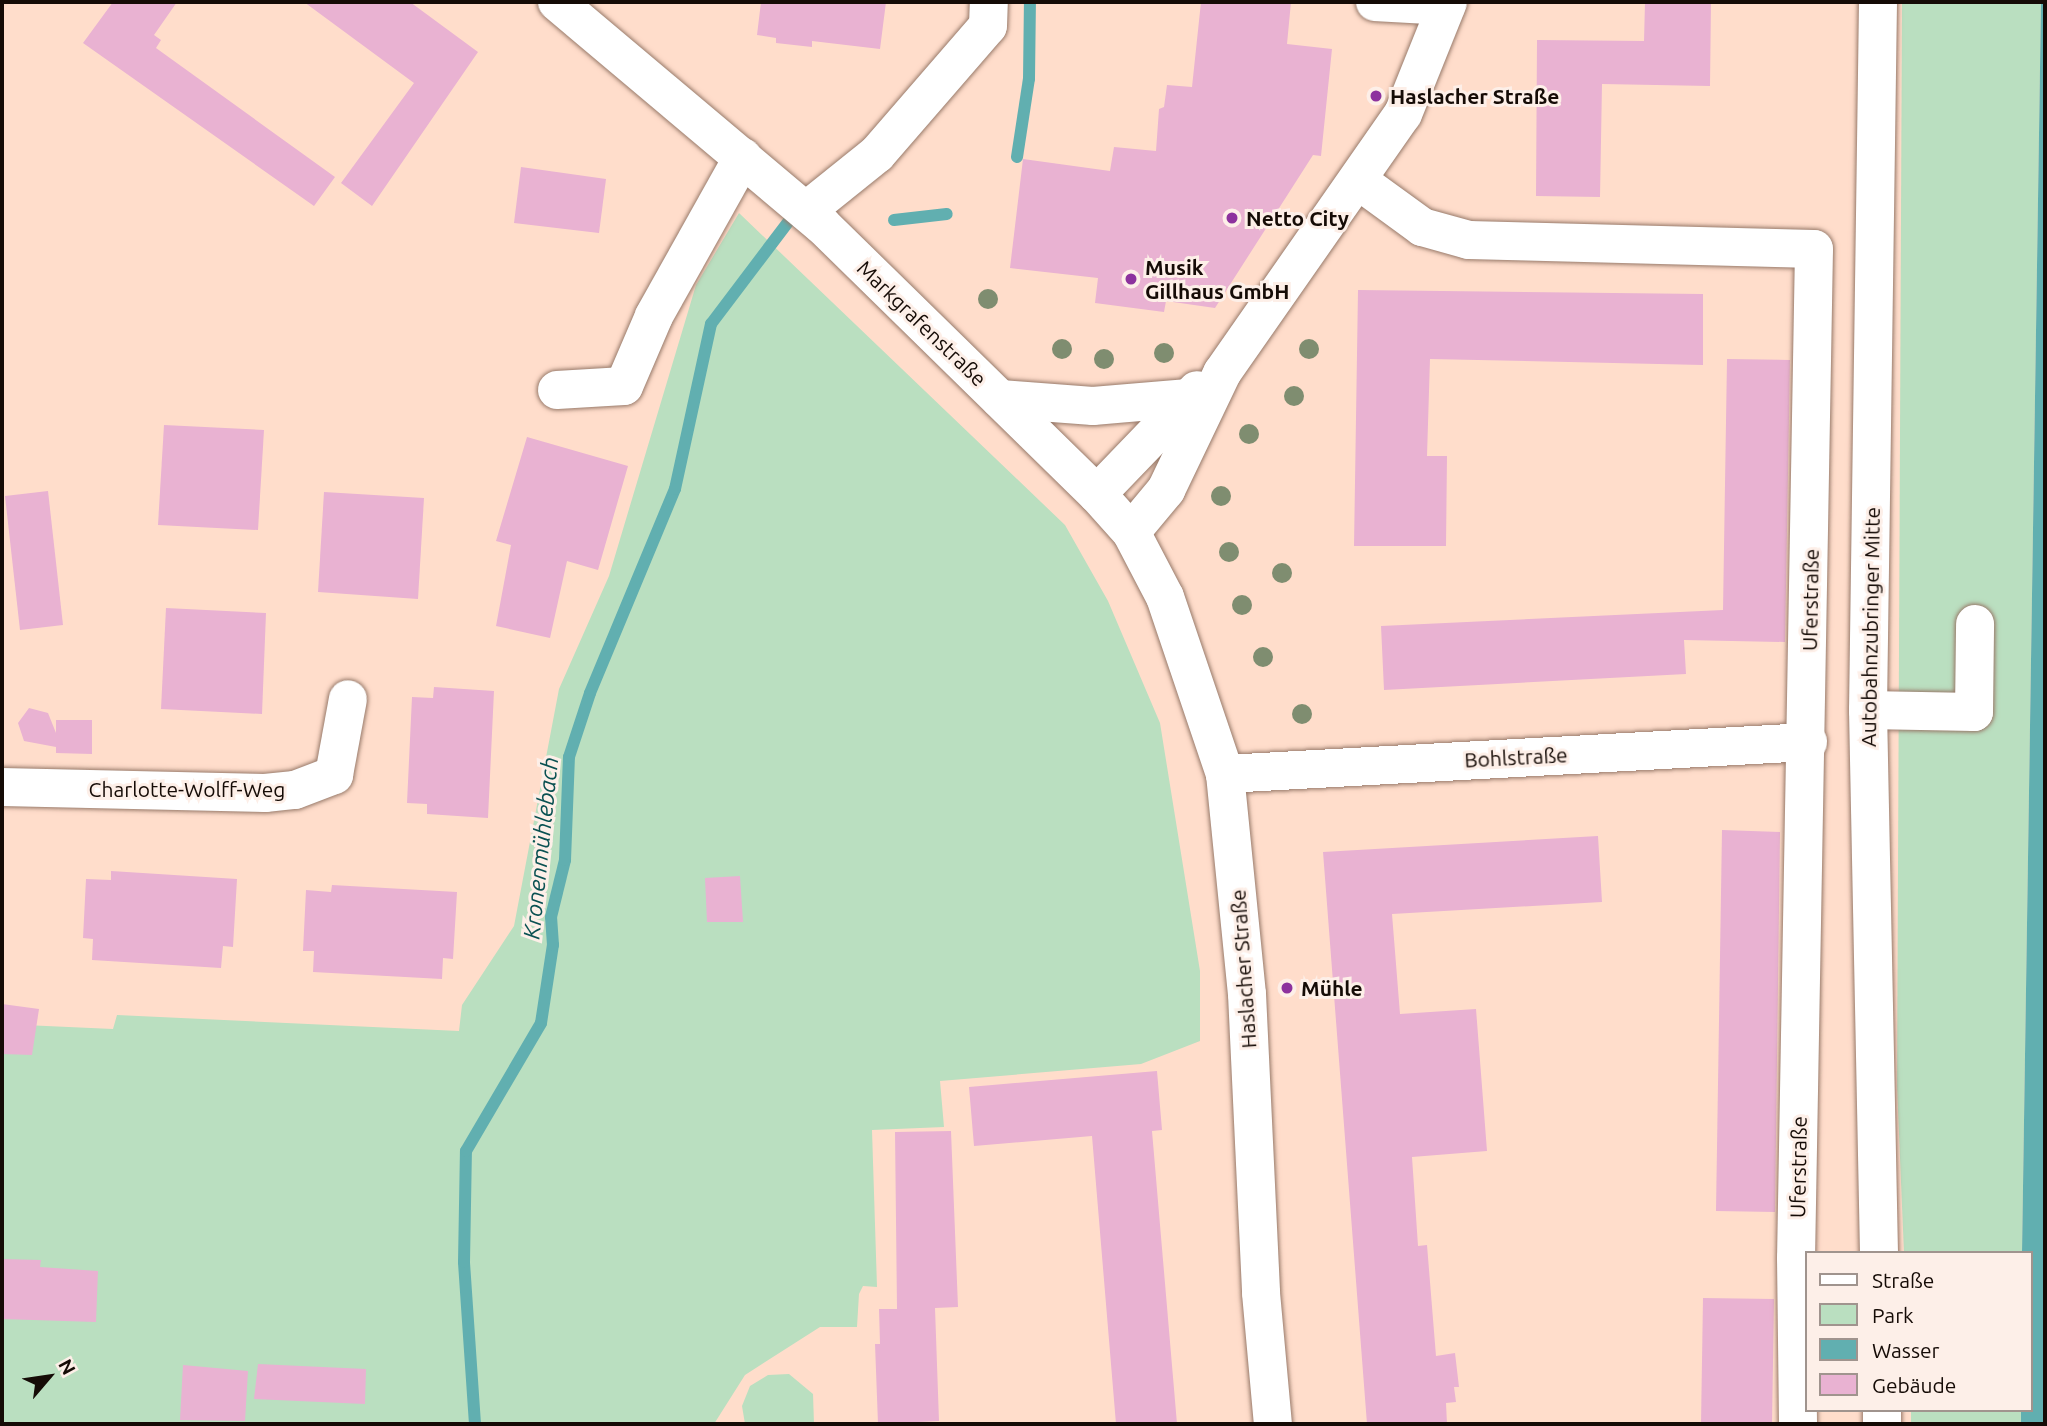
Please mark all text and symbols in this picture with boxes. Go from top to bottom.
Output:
place label: Haslacher Straße [1390,83,1559,109]
marker: Haslacher Straße [1368,88,1384,104]
place label: Netto City [1246,205,1349,231]
marker: Netto City [1224,210,1240,226]
place label: Musik Gillhaus GmbH [1145,254,1289,304]
street label: Markgrafenstraße [852,255,992,391]
marker: Musik Gillhaus GmbH [1123,271,1139,287]
street label: Autobahnzubringer Mitte [1855,507,1885,747]
street label: Uferstraße [1797,549,1823,651]
street label: Bohlstraße [1464,742,1568,772]
water label: Kronenmühlebach [518,755,564,941]
street label: Charlotte-Wolff-Weg [89,776,285,802]
street label: Haslacher Straße [1225,889,1261,1049]
place label: Mühle [1301,975,1363,1001]
marker: Mühle [1279,980,1295,996]
street label: Uferstraße [1785,1116,1811,1218]
legend [1806,1251,2033,1412]
text: Straße [1872,1268,1934,1292]
text: Park [1872,1303,1914,1327]
text: Wasser [1872,1338,1940,1362]
north arrow [14,1342,84,1412]
text: N [54,1355,80,1378]
text: Gebäude [1872,1373,1956,1397]

